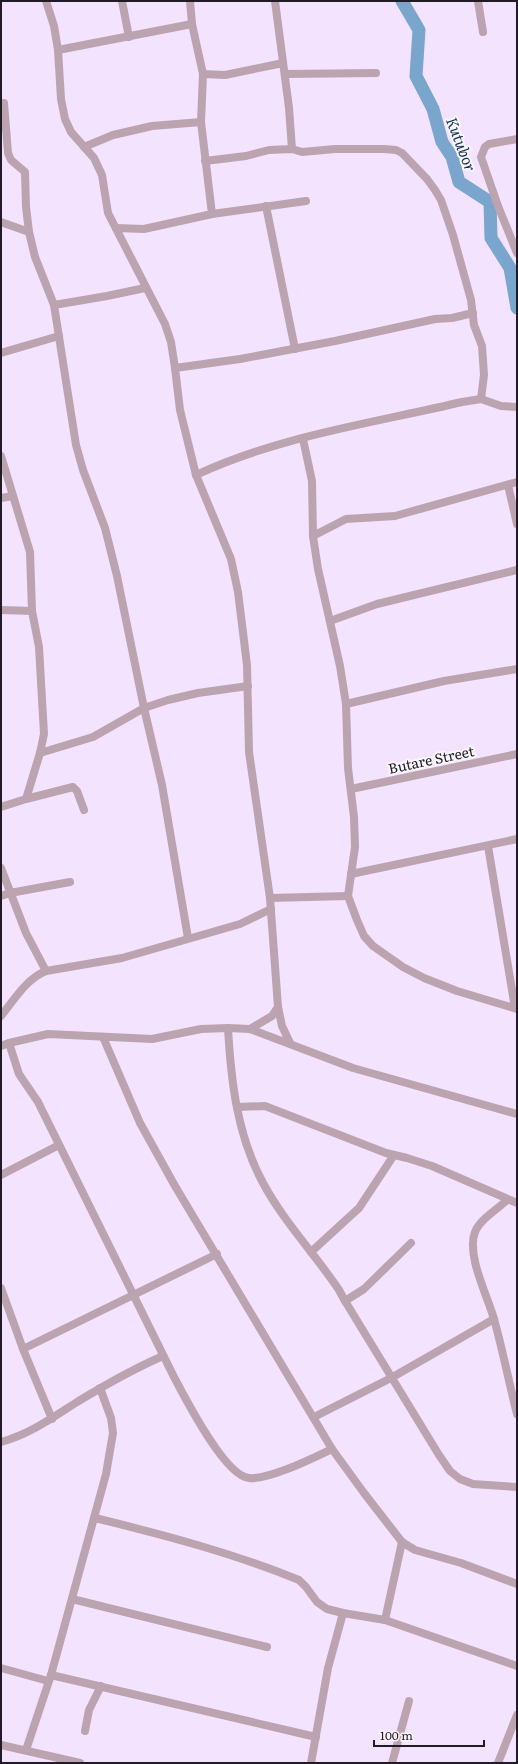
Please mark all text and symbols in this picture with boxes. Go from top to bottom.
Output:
water label: Kutubor [441,113,483,175]
street label: Butare Street [386,740,476,778]
scale bar [374,1722,484,1748]
text: 100 m [380,1726,413,1744]

